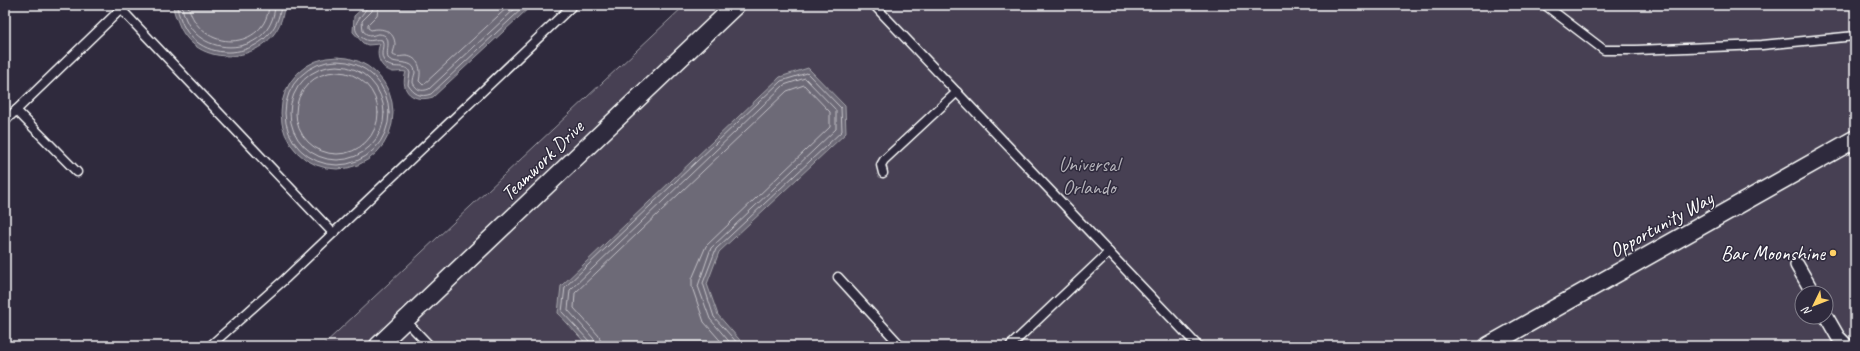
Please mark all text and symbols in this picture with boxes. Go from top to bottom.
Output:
street label: Teamwork Drive [496,114,590,206]
park label: Universal Orlando [1058,152,1123,200]
street label: Opportunity Way [1605,185,1718,263]
place label: Bar Moonshine [1721,241,1826,266]
marker: Bar Moonshine [1828,248,1838,258]
north arrow [1794,285,1834,325]
text: N [1798,303,1814,319]

